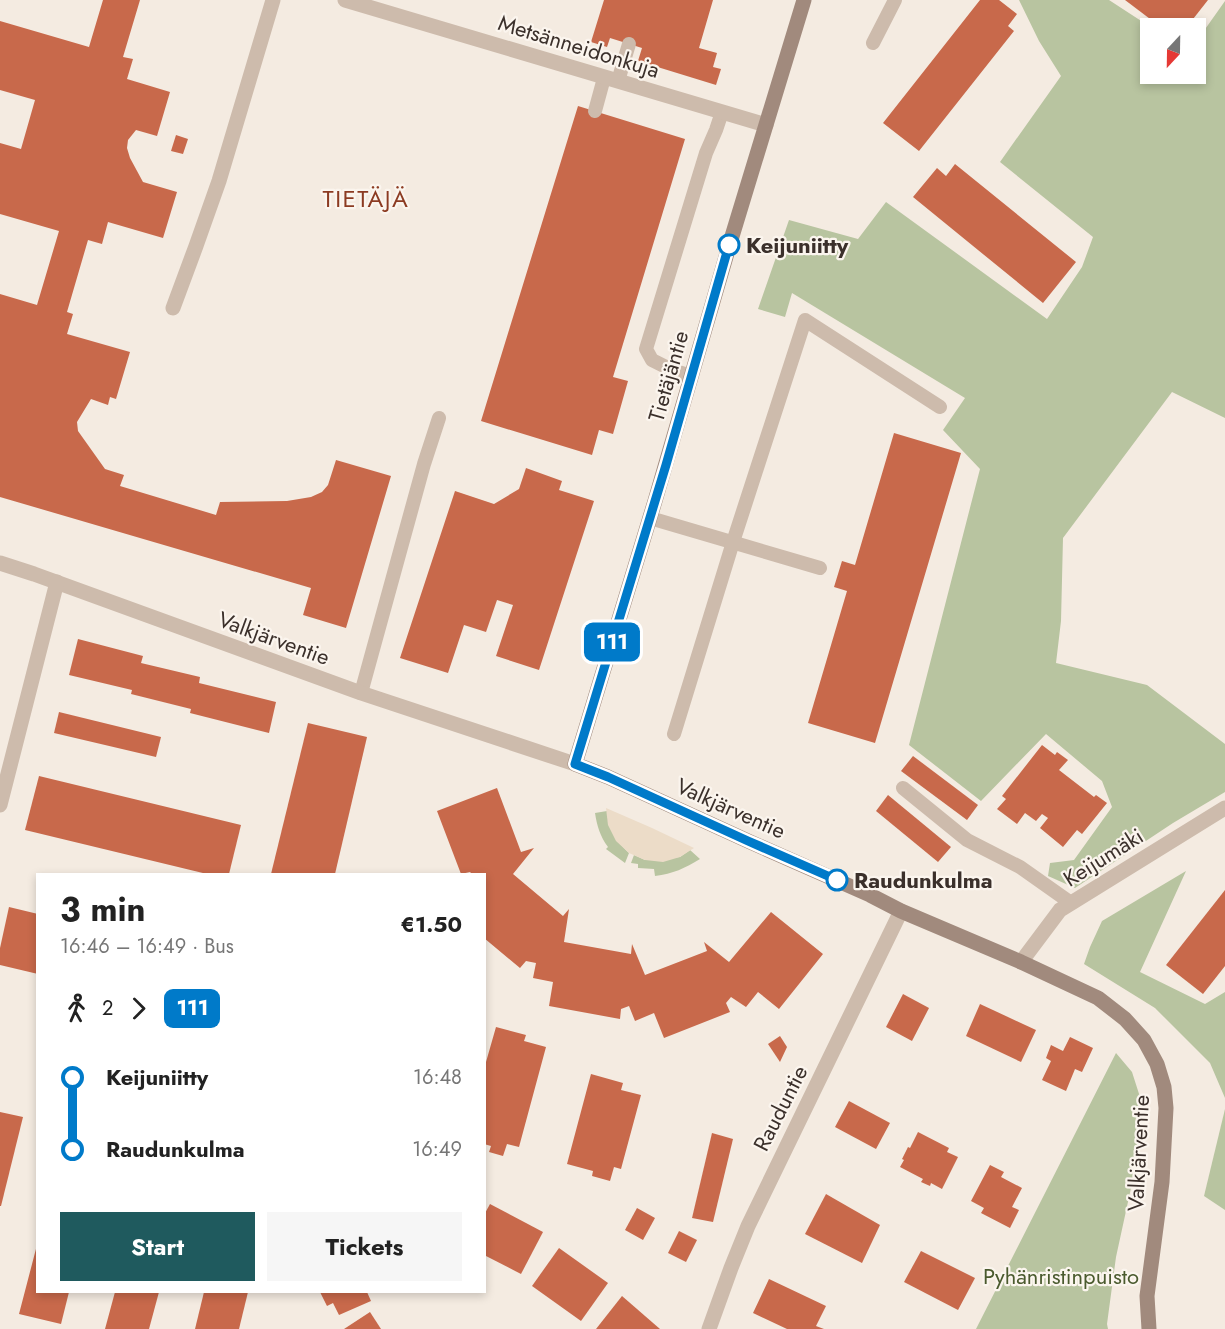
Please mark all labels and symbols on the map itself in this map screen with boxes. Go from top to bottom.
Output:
street label: Metsänneidonkuja [494,6,664,86]
north arrow [1140,18,1206,84]
district label: TIETÄJÄ [323,181,409,216]
place label: Keijuniitty [746,229,849,261]
marker: Keijuniitty [718,234,740,256]
street label: Tietäjäntie [640,327,696,425]
street label: Valkjärventie [214,603,334,673]
line badge: 111 [578,622,646,662]
street label: Valkjärventie [671,770,791,846]
street label: Keijumäki [1057,820,1149,894]
place label: Raudunkulma [854,864,993,896]
marker: Raudunkulma [826,869,848,891]
street label: Rauduntie [745,1060,815,1156]
street label: Valkjärventie [1119,1094,1157,1212]
park label: Pyhänristinpuisto [983,1260,1139,1292]

